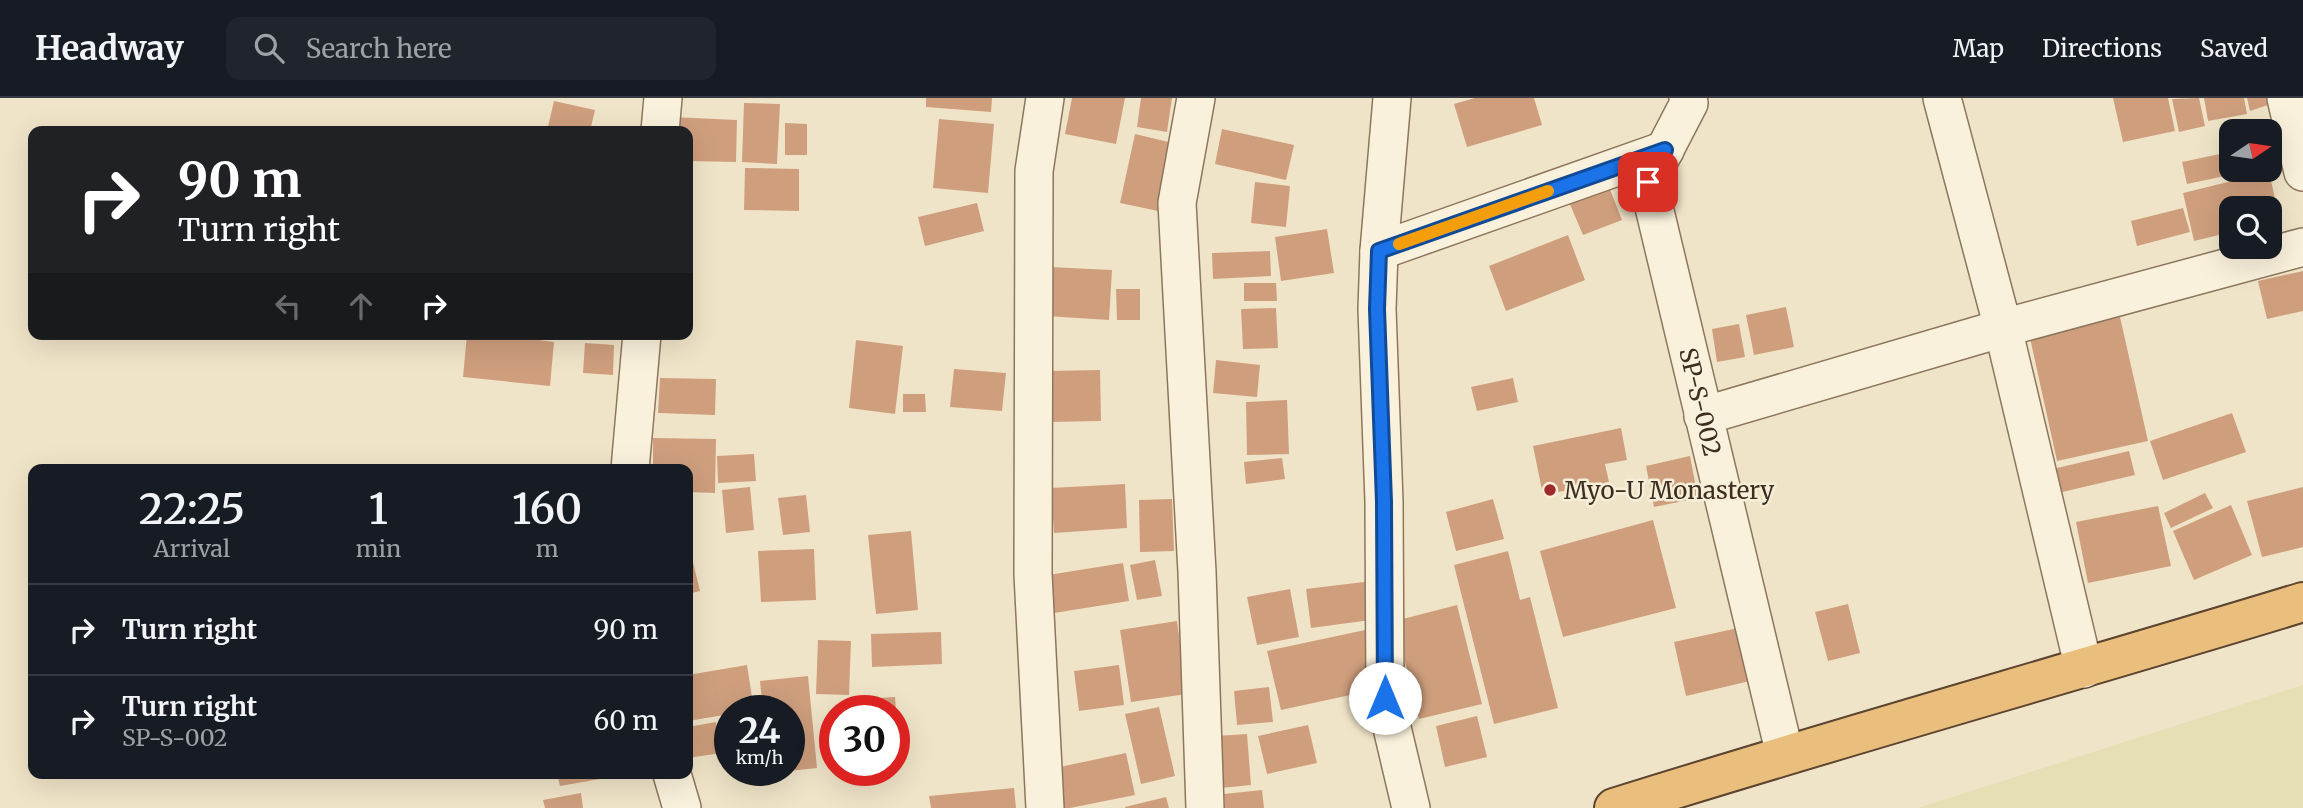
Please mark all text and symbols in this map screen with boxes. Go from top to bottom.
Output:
search box [226,17,716,80]
text: Headway [35,28,184,69]
icon: search [250,29,288,67]
text: Search here [306,32,452,65]
text: Map [1953,33,2004,64]
text: Directions [2042,33,2162,64]
text: Saved [2200,33,2268,64]
north arrow [2219,119,2282,182]
map controls [2219,119,2282,259]
text: 90 m [178,149,302,210]
pin [1618,152,1678,212]
icon: right [63,154,154,245]
icon: arrive [1629,163,1667,201]
button: search [2219,196,2282,259]
text: Turn right [178,210,340,250]
icon: left [269,287,307,325]
icon: ahead [342,287,380,325]
icon: right [415,287,453,325]
street label: SP-S-002 [1673,345,1728,459]
place label: Myo-U Monastery [1564,475,1774,506]
marker: Myo-U Monastery [1542,482,1558,498]
text: 22:25 [139,483,245,535]
text: 1 [369,483,388,535]
text: 160 [512,483,582,535]
text: Arrival [153,534,230,563]
text: min [356,534,401,563]
text: m [536,534,559,563]
icon: right [63,611,101,649]
text: Turn right [122,613,257,646]
text: 90 m [594,613,658,646]
position arrow [1348,661,1422,735]
text: Turn right [122,690,257,723]
speed limit sign: 30 [819,695,910,786]
icon: right [63,702,101,740]
text: 60 m [594,704,658,737]
text: 24 [738,709,781,753]
text: SP-S-002 [122,723,228,752]
text: km/h [736,746,783,769]

